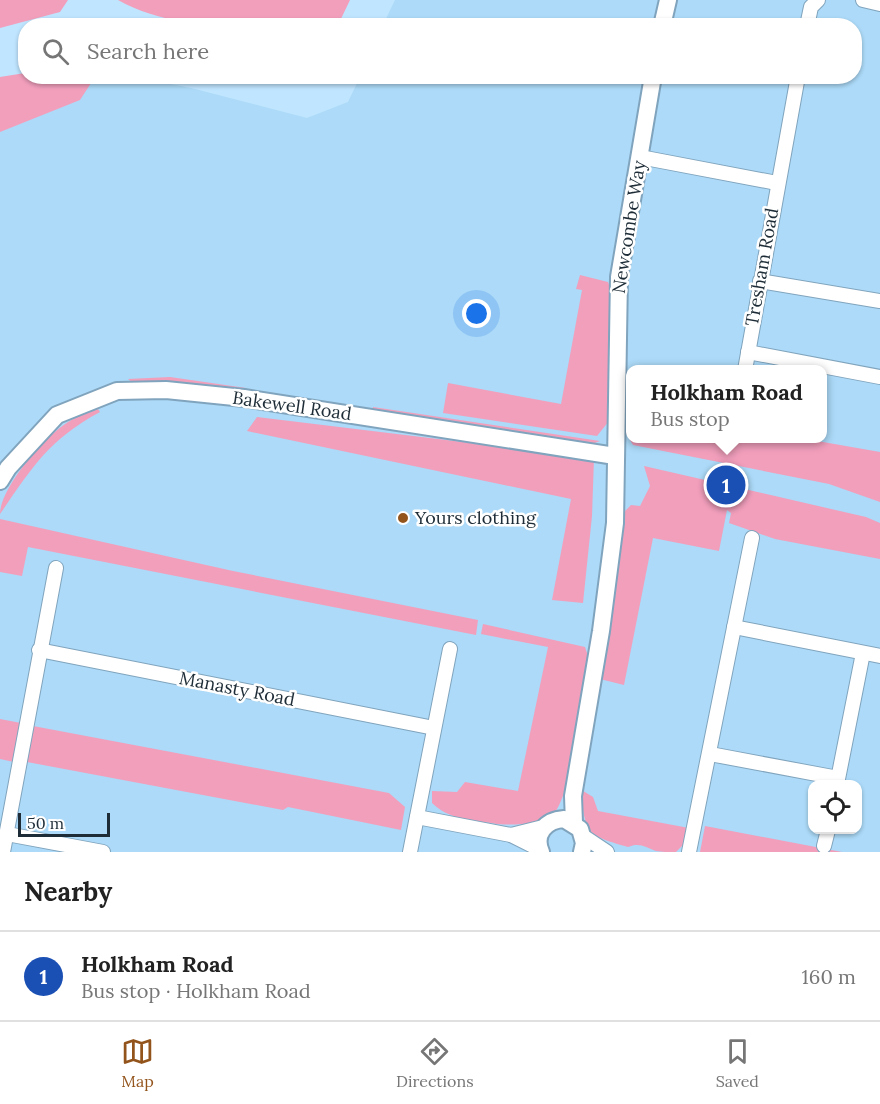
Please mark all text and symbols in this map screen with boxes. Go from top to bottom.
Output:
search box [18,18,862,84]
icon: search [39,35,72,68]
text: Search here [87,37,209,65]
street label: Newcombe Way [607,158,650,295]
street label: Tresham Road [740,206,783,328]
your location [462,299,491,328]
popup [626,365,827,443]
text: Holkham Road [650,378,803,406]
street label: Bakewell Road [231,386,353,425]
text: Bus stop [650,406,730,431]
pin: 1 [706,462,746,508]
place label: Yours clothing [414,506,537,529]
marker: Yours clothing [396,511,410,525]
street label: Manasty Road [177,666,297,711]
map controls [808,780,862,834]
button: locate [808,780,862,834]
scale bar [18,810,110,838]
text: 50 m [27,813,64,833]
text: Nearby [24,875,112,908]
text: Holkham Road [81,950,234,978]
text: 1 [39,964,48,989]
text: 160 m [802,964,856,989]
text: Bus stop · Holkham Road [81,978,311,1003]
tab: Map [121,1035,154,1091]
tab: Directions [396,1035,474,1091]
tab: Saved [716,1035,759,1091]

